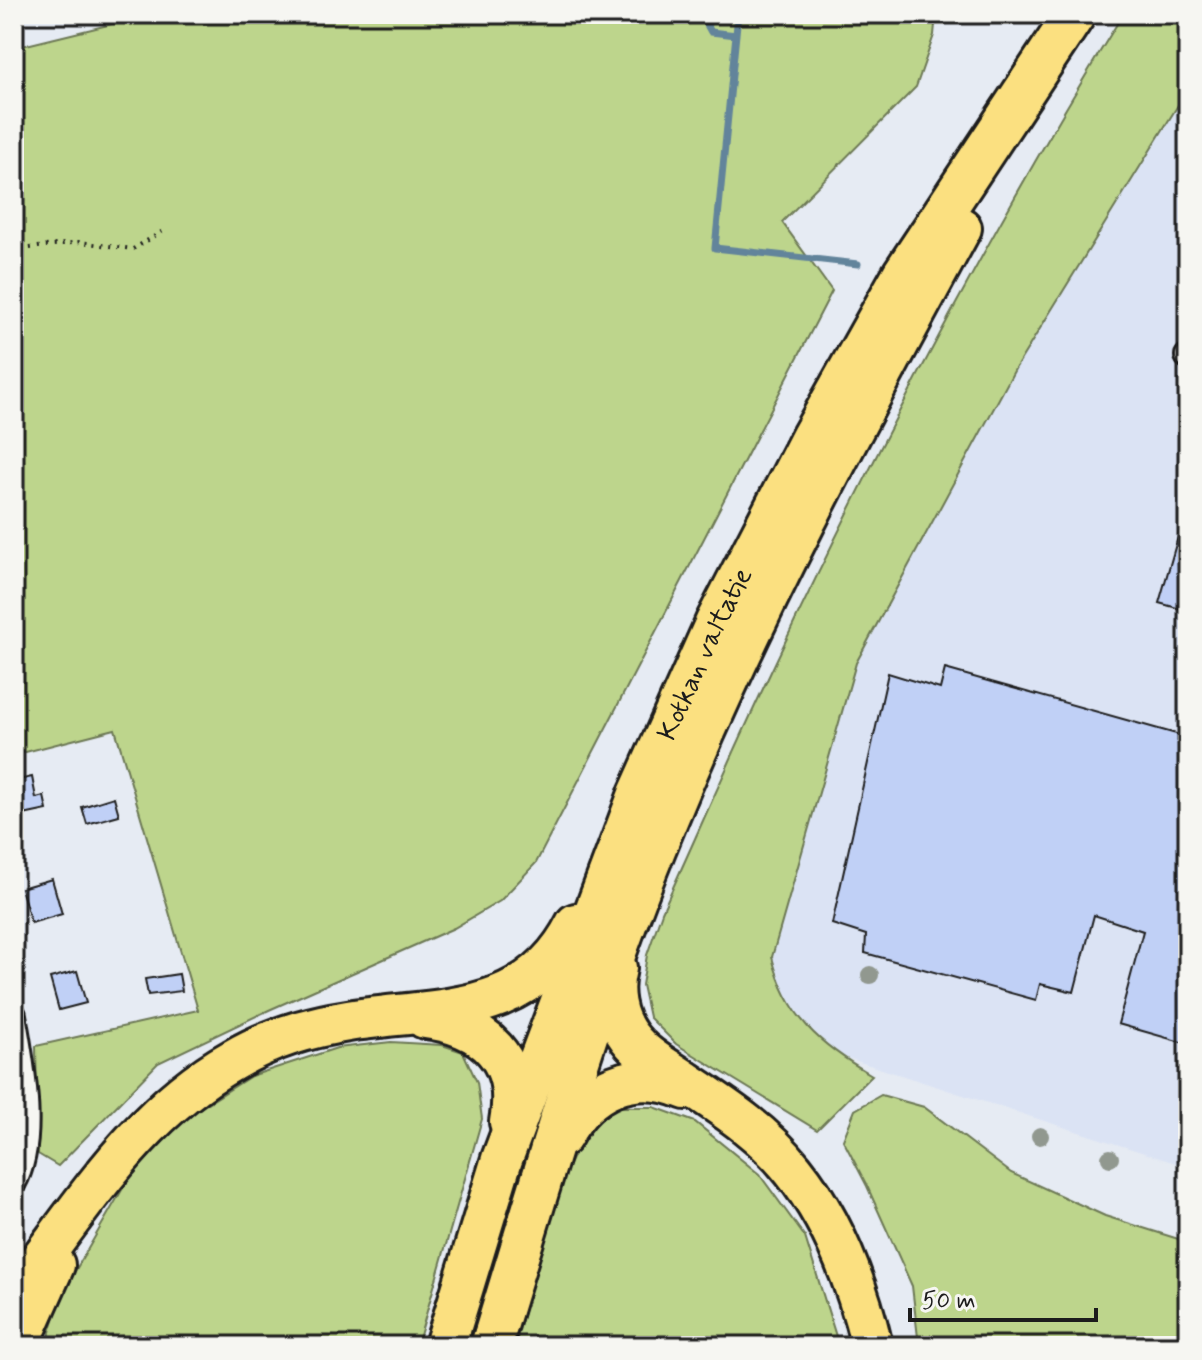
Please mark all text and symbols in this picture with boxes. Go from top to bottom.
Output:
street label: Kotkan valtatie [649,562,762,747]
scale bar [910,1272,1096,1322]
text: 50 m [922,1286,976,1317]

